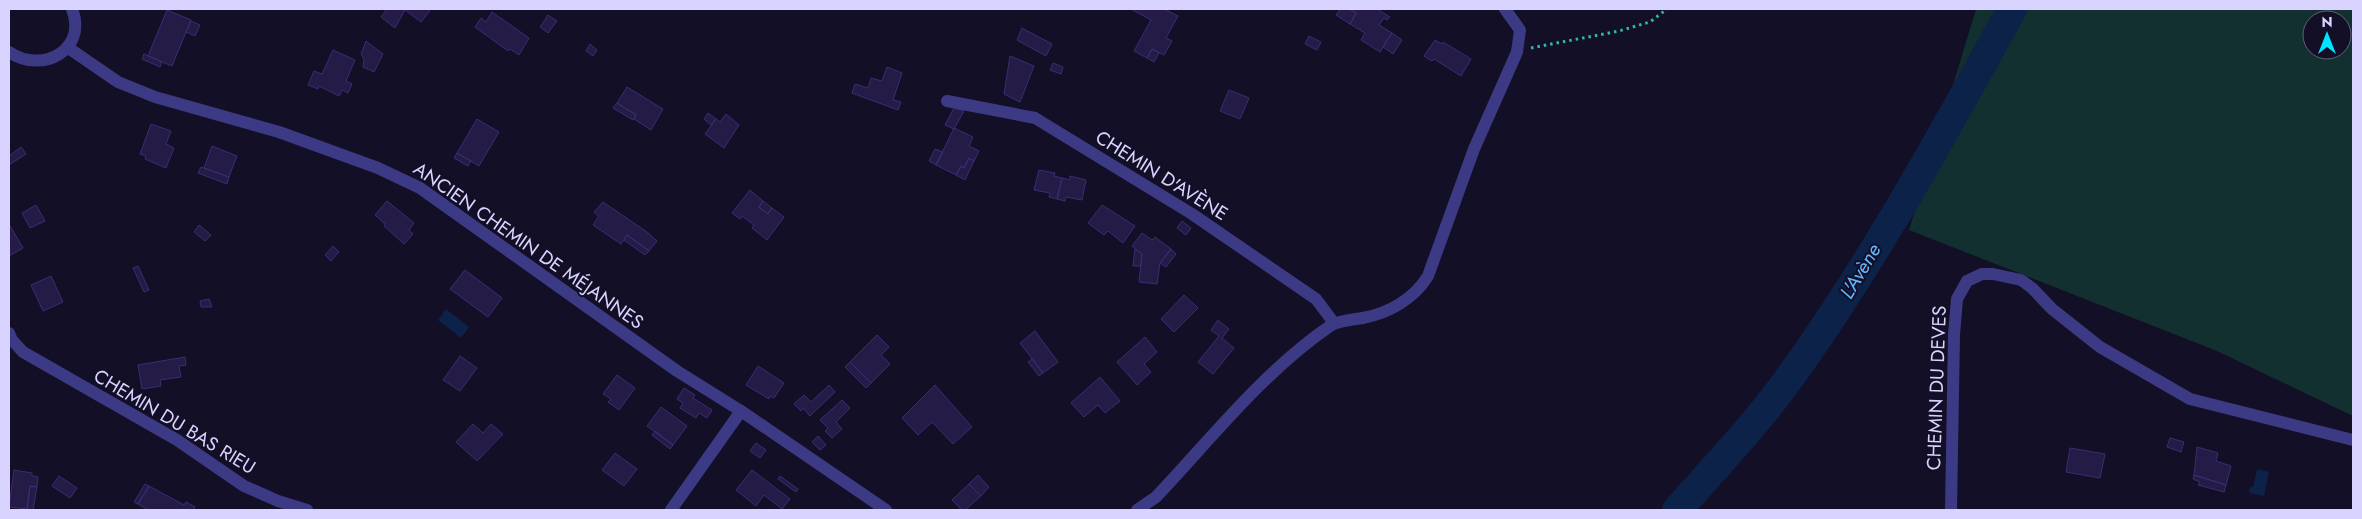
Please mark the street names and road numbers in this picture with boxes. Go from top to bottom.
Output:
street label: CHEMIN D'AVÈNE [1090,124,1233,227]
street label: ANCIEN CHEMIN DE MÉJANNES [408,155,649,336]
street label: CHEMIN DU DEVES [1920,305,1953,471]
street label: CHEMIN DU BAS RIEU [89,362,261,481]

